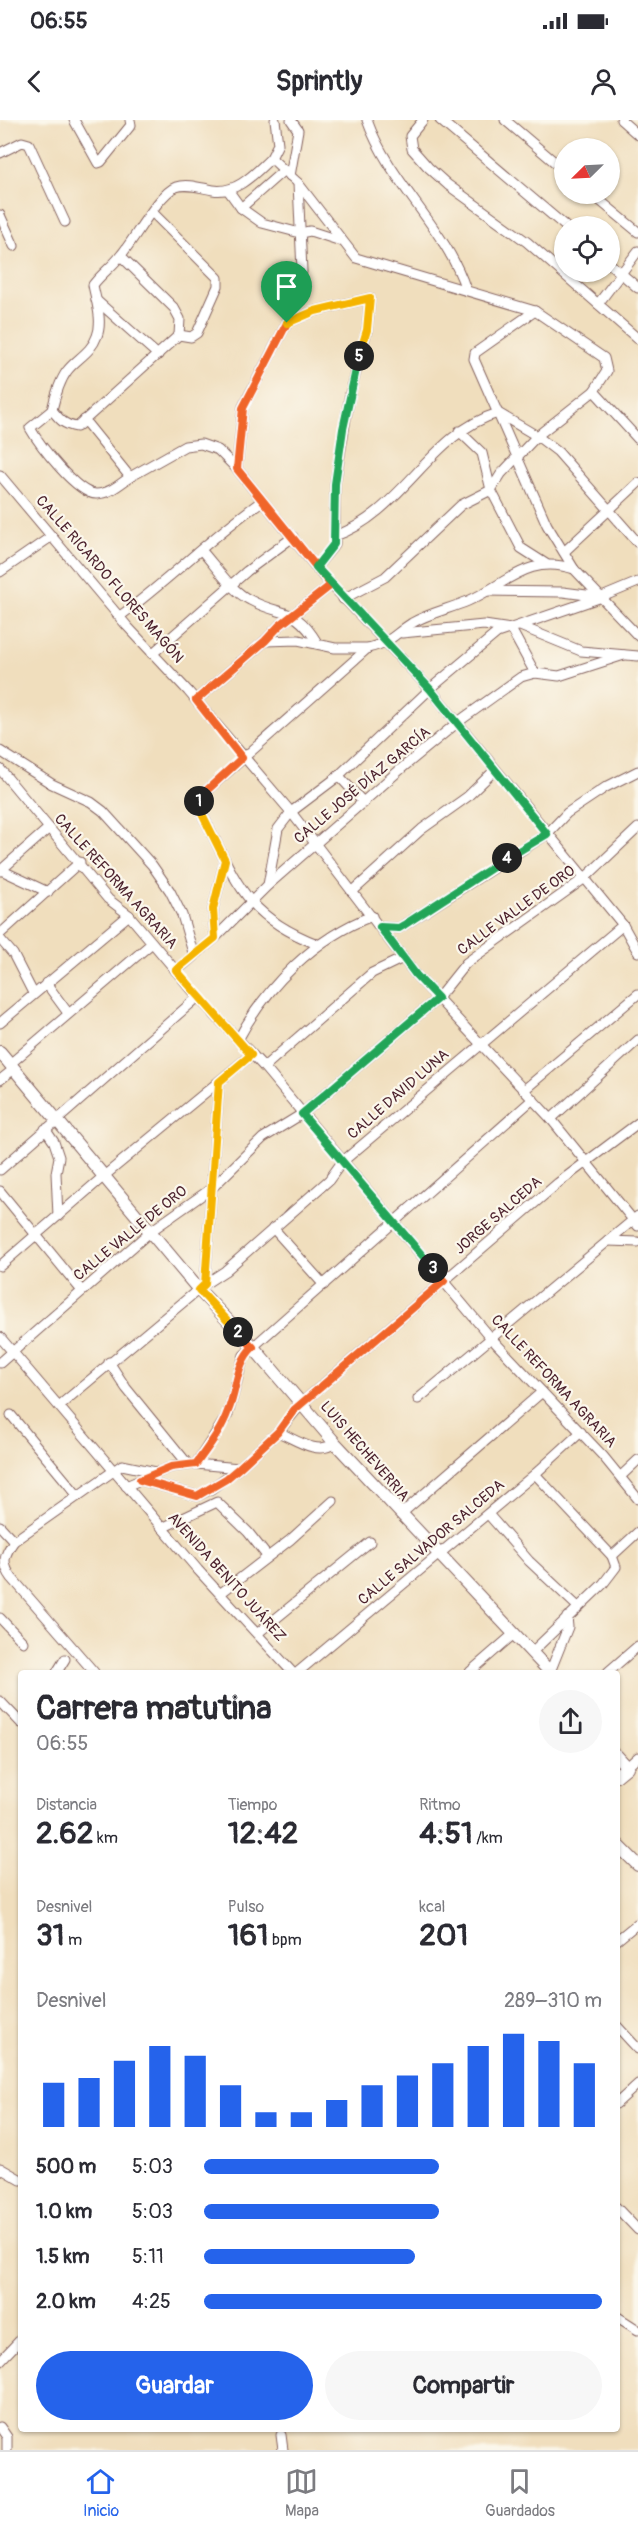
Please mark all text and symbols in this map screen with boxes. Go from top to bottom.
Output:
text: 06:55 [30,7,88,35]
icon: back [18,65,51,98]
text: Sprintly [276,65,362,98]
icon: person [587,65,620,98]
north arrow [554,138,620,204]
map controls [554,138,620,282]
button: locate [554,216,620,282]
pin [261,261,312,323]
icon: arrive [270,270,303,303]
pin: 5 [344,341,374,371]
text: 5 [355,346,363,366]
street label: CALLE RICARDO FLORES MAGÓN [32,492,188,667]
street label: CALLE JOSÉ DÍAZ GARCÍA [290,722,435,848]
pin: 1 [184,786,214,816]
text: 1 [196,791,202,811]
street label: CALLE REFORMA AGRARIA [50,810,181,953]
pin: 4 [492,843,522,873]
text: 4 [502,848,512,868]
street label: CALLE VALLE DE ORO [454,861,579,959]
street label: CALLE DAVID LUNA [344,1045,453,1144]
street label: JORGE SALCEDA [451,1172,546,1258]
street label: CALLE VALLE DE ORO [70,1182,191,1285]
pin: 3 [418,1253,448,1283]
text: 3 [429,1258,437,1278]
street label: CALLE REFORMA AGRARIA [487,1311,621,1452]
pin: 2 [223,1317,253,1347]
text: 2 [234,1322,242,1342]
street label: LUIS HECHEVERRIA [316,1397,413,1506]
street label: CALLE SALVADOR SALCEDA [354,1475,509,1609]
street label: AVENIDA BENITO JUÁREZ [163,1509,290,1646]
text: Carrera matutina [36,1688,272,1729]
button: share [539,1690,602,1753]
text: 06:55 [36,1731,88,1756]
text: Distancia [36,1795,97,1815]
text: Tiempo [228,1795,277,1815]
text: Ritmo [419,1795,461,1815]
text: 2.62 [36,1815,94,1852]
text: 12:42 [228,1815,298,1852]
text: 4:51 [419,1815,473,1852]
text: km [94,1828,118,1848]
text: /km [473,1828,503,1848]
text: Desnivel [36,1897,92,1917]
text: Pulso [228,1897,264,1917]
text: kcal [419,1897,445,1917]
text: 31 [36,1917,64,1954]
text: 161 [228,1917,269,1954]
text: 201 [419,1917,468,1954]
text: m [64,1930,82,1950]
text: bpm [269,1930,302,1950]
text: Desnivel [36,1988,106,2013]
text: 289–310 m [504,1988,602,2013]
text: 500 m [36,2154,96,2179]
text: 5:03 [132,2154,173,2179]
text: 1.0 km [36,2199,92,2224]
text: 5:03 [132,2199,173,2224]
text: 1.5 km [36,2244,89,2269]
text: 5:11 [132,2244,164,2269]
text: 2.0 km [36,2289,96,2314]
text: 4:25 [132,2289,171,2314]
button: Guardar [36,2351,313,2420]
button: Compartir [325,2351,602,2420]
tab: Inicio [83,2465,119,2521]
tab: Mapa [285,2465,319,2521]
tab: Guardados [485,2465,555,2521]

